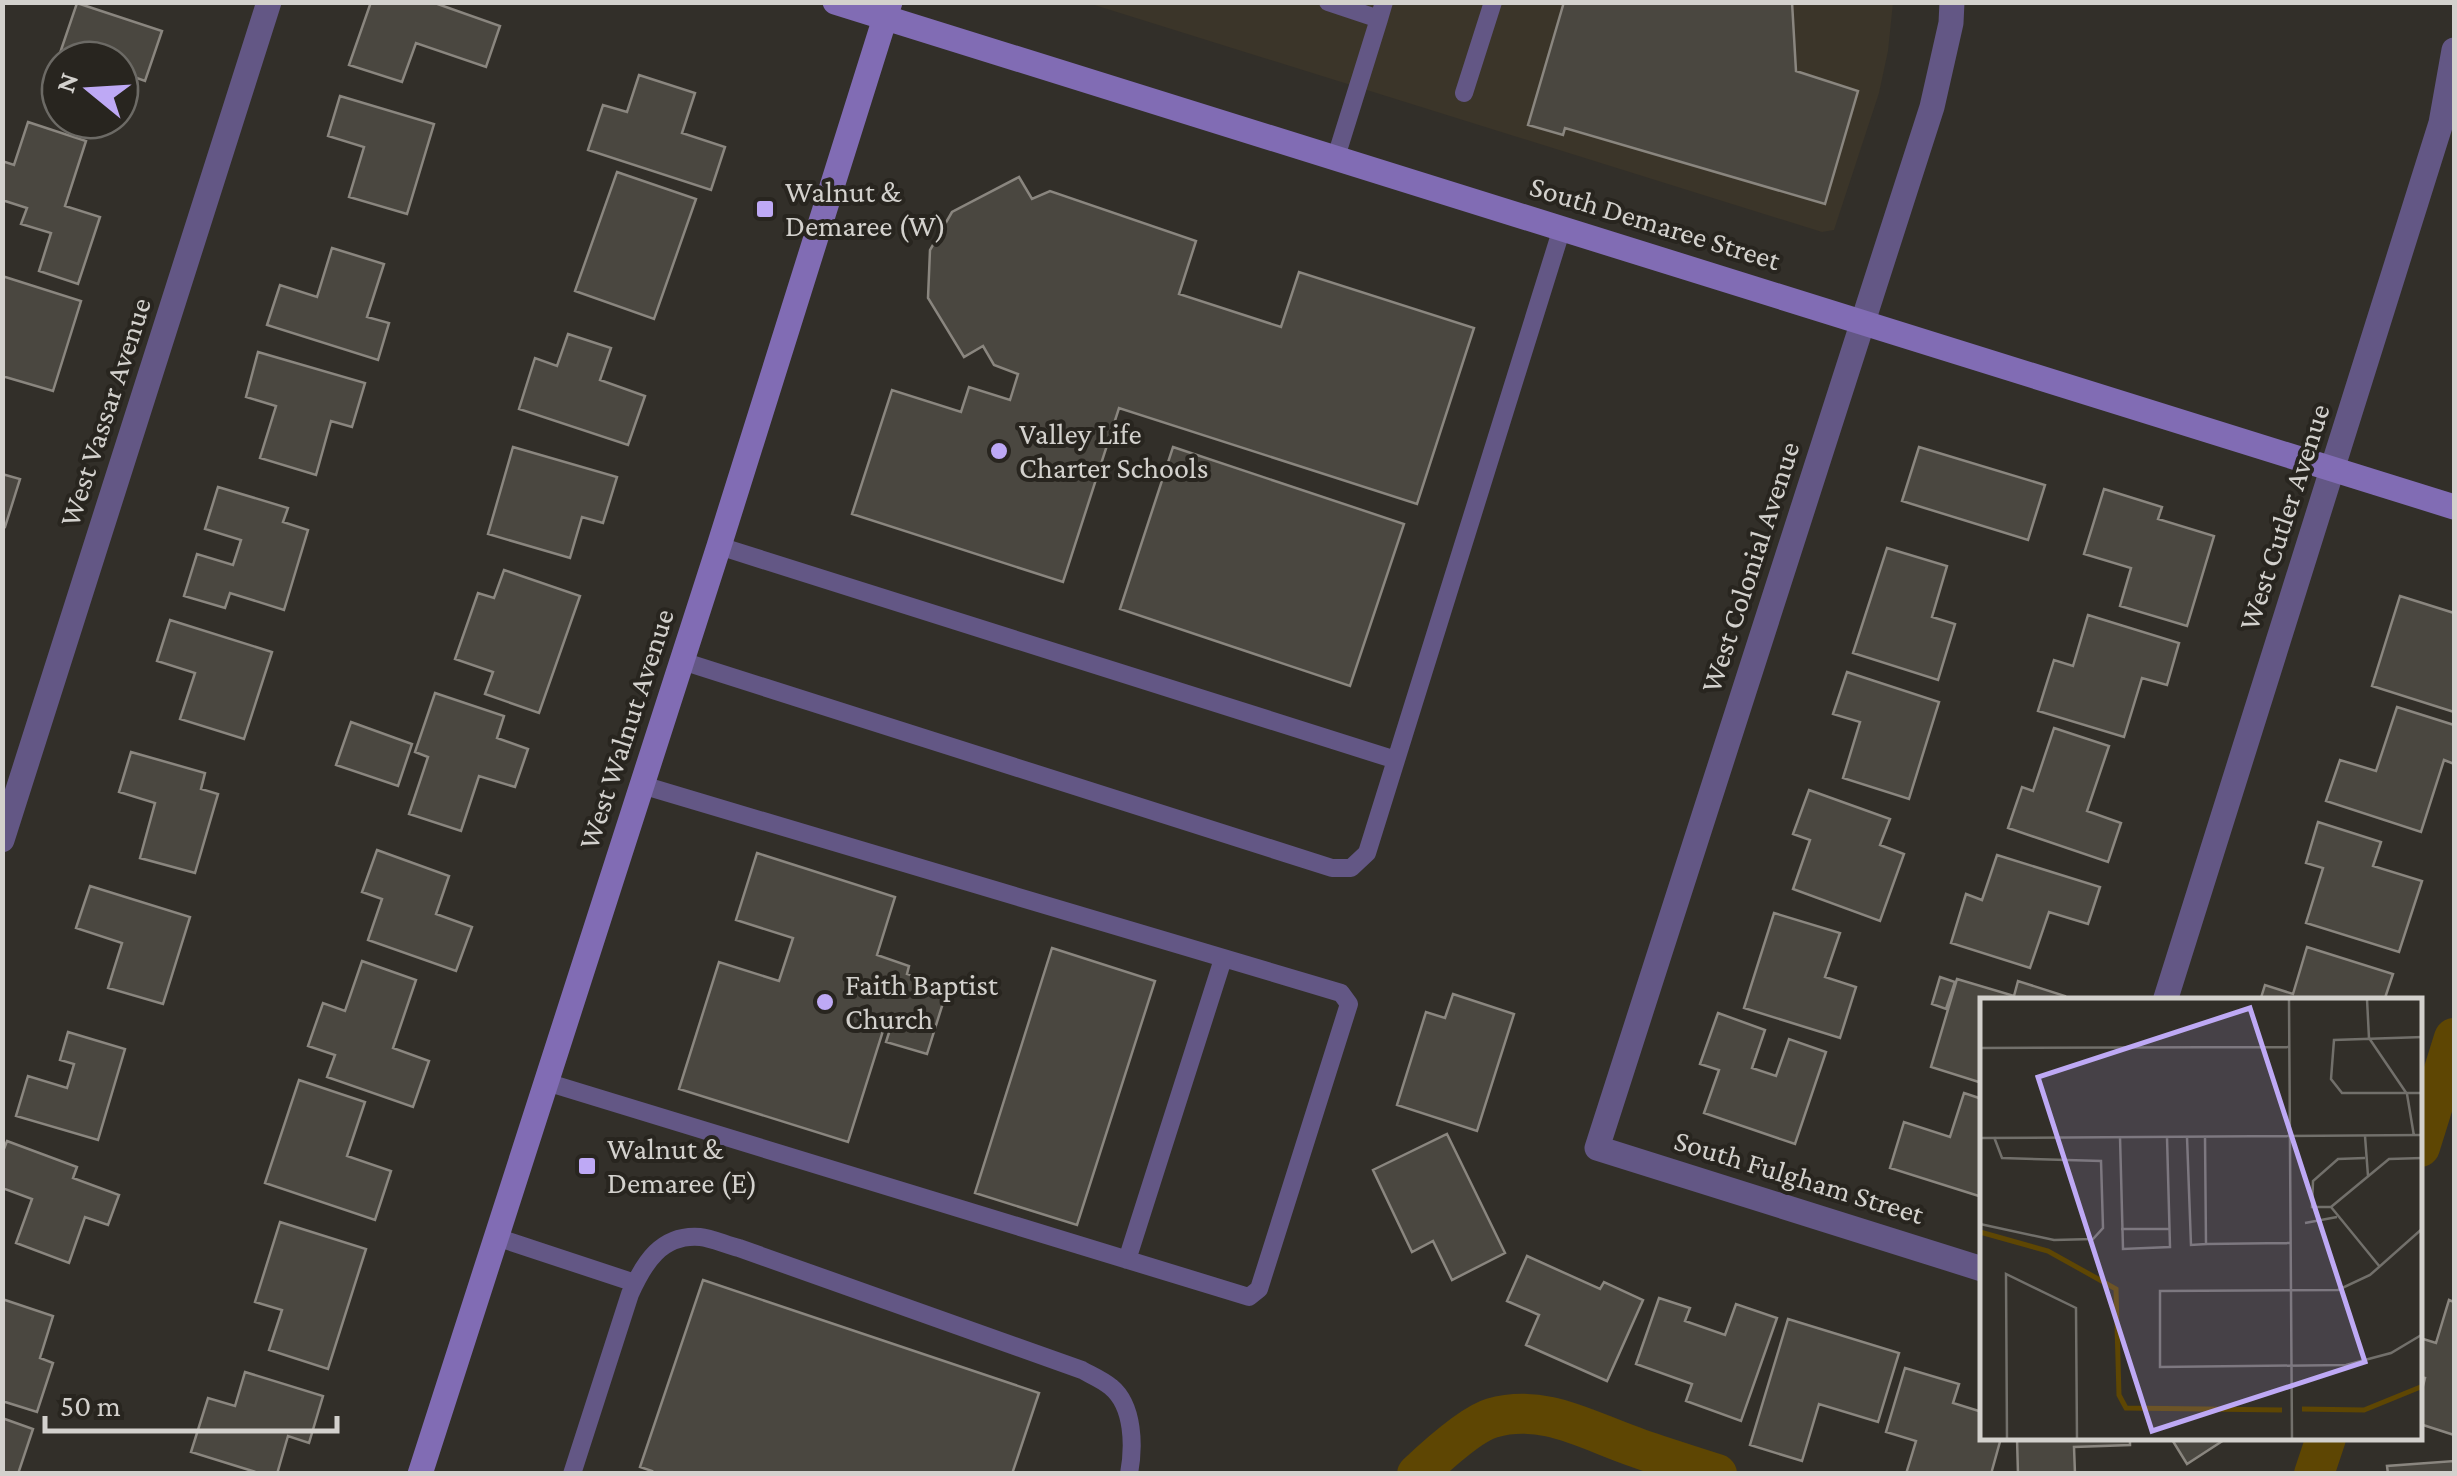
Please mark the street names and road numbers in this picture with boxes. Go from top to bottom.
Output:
street label: South Demaree Street [1526,169,1785,277]
street label: West Vassar Avenue [52,293,157,530]
street label: West Cutler Avenue [2231,400,2336,634]
street label: West Colonial Avenue [1693,437,1806,696]
street label: West Walnut Avenue [571,605,680,853]
street label: South Fulgham Street [1670,1123,1929,1231]

